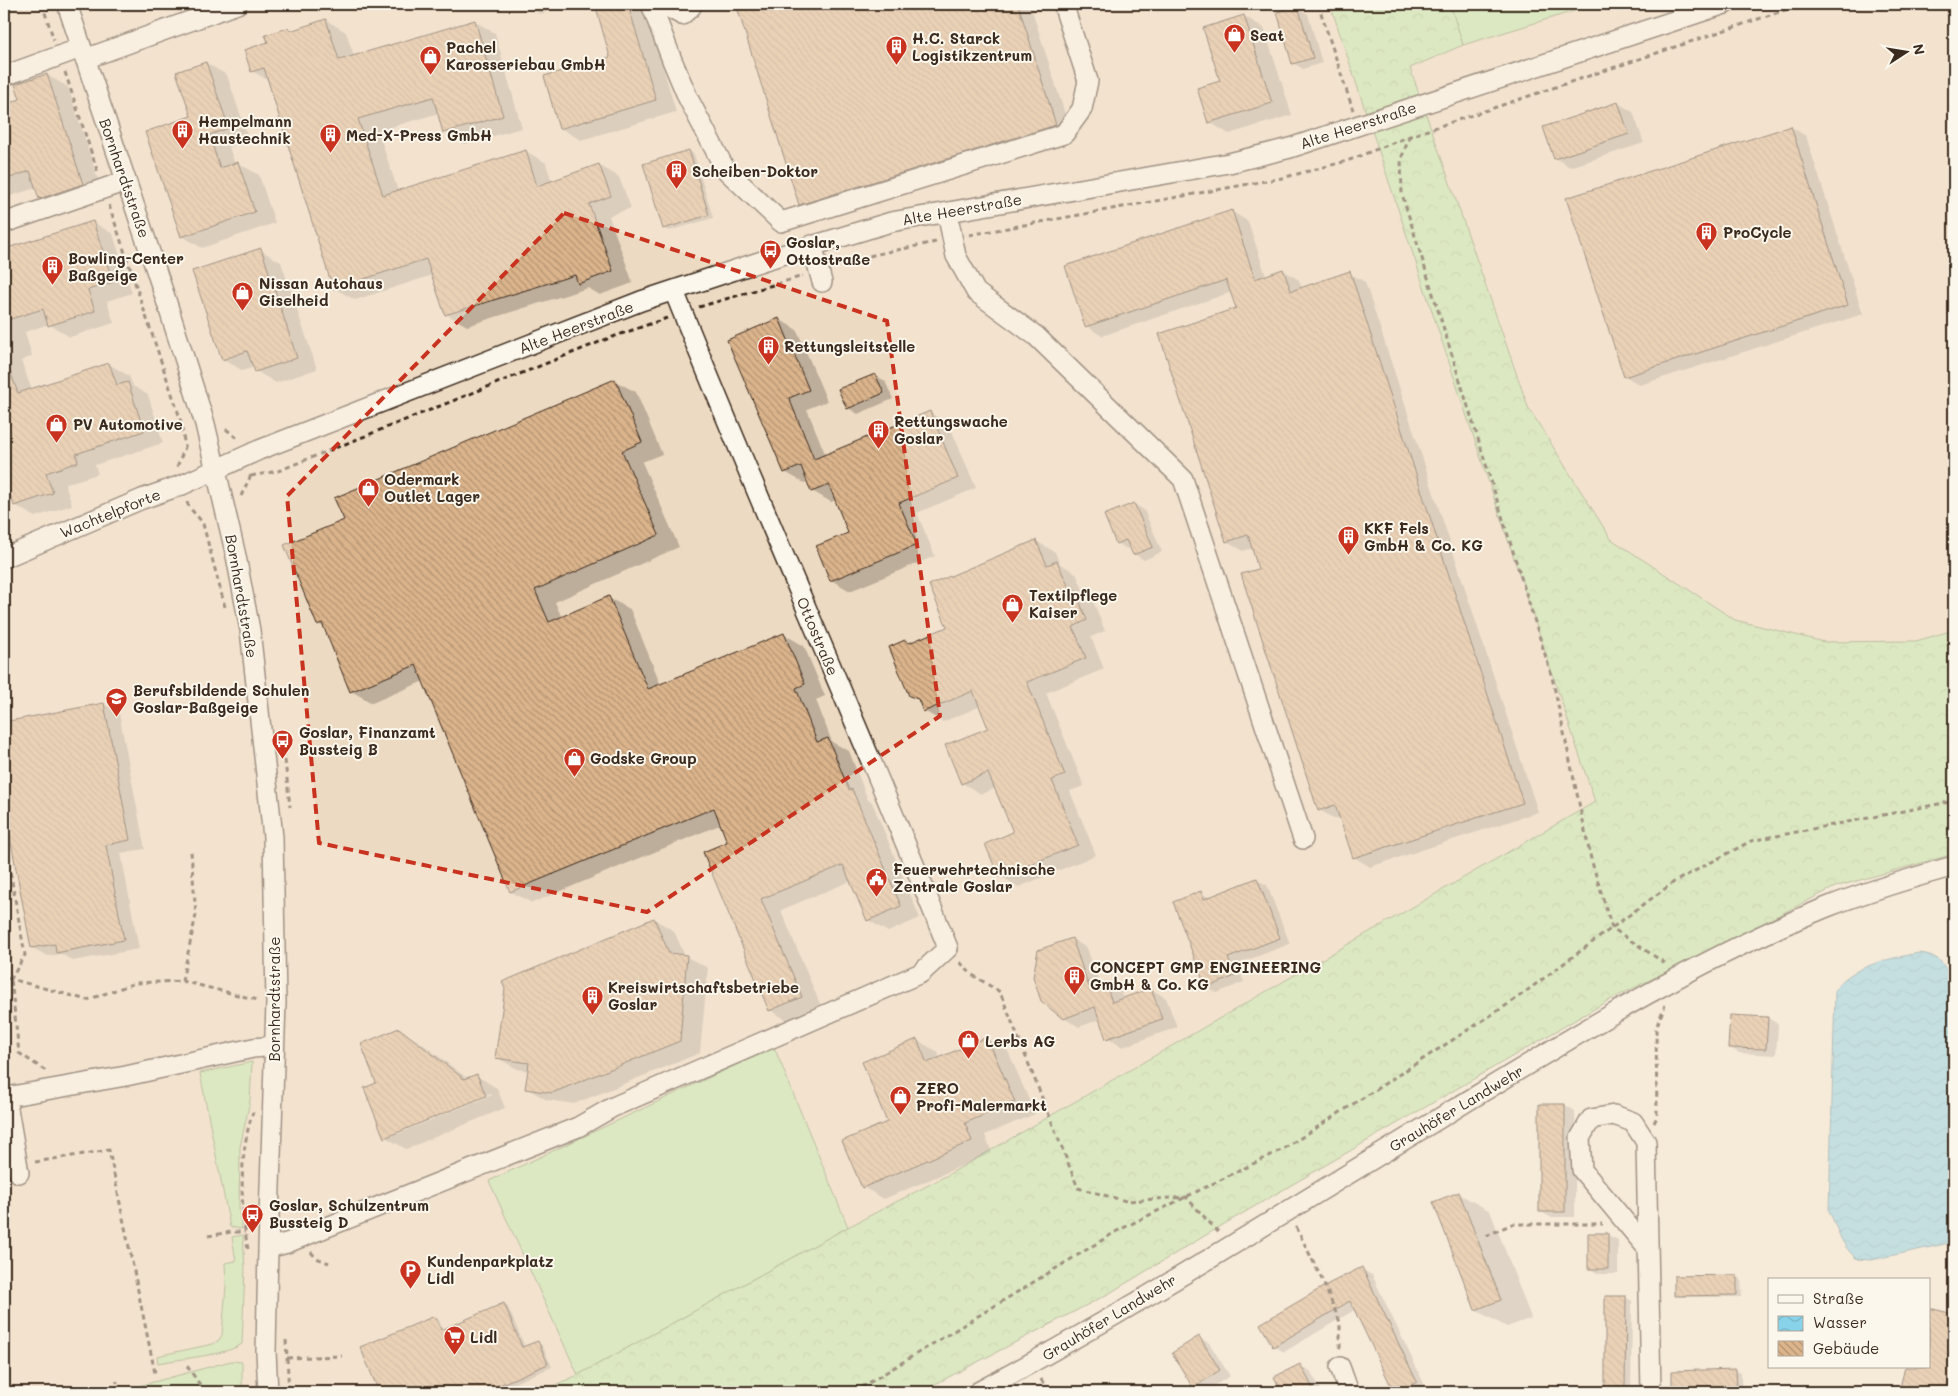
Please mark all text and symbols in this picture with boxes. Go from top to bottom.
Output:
shop icon: Seat [1222,23,1246,54]
place label: Seat [1250,25,1285,45]
place label: H.C. Starck Logistikzentrum [912,28,1032,65]
north arrow [1880,28,1930,78]
building icon: H.C. Starck Logistikzentrum [884,35,908,66]
place label: Pachel Karosseriebau GmbH [446,37,606,74]
text: N [1909,42,1930,56]
shop icon: Pachel Karosseriebau GmbH [418,44,442,75]
street label: Alte Heerstraße [1297,97,1419,153]
place label: Hempelmann Haustechnik [198,111,292,148]
street label: Bornhardtstraße [95,116,155,240]
building icon: Hempelmann Haustechnik [170,118,194,149]
building icon: Med-X-Press GmbH [318,123,342,154]
place label: Med-X-Press GmbH [346,125,492,145]
building icon: Scheiben-Doktor [664,159,688,190]
place label: Scheiben-Doktor [692,161,818,181]
street label: Alte Heerstraße [901,189,1023,229]
building icon: ProCycle [1695,220,1719,251]
place label: ProCycle [1723,222,1791,242]
place label: Goslar, Ottostraße [786,232,870,269]
bus stop icon: Goslar, Ottostraße [758,239,782,270]
place label: Bowling-Center Baßgeige [68,248,184,285]
building icon: Bowling-Center Baßgeige [40,255,64,286]
place label: Nissan Autohaus Giselheid [259,273,383,310]
shop icon: Nissan Autohaus Giselheid [231,280,255,311]
street label: Alte Heerstraße [516,296,636,358]
building icon: Rettungsleitstelle [756,334,780,365]
place label: Rettungsleitstelle [784,336,915,356]
place label: Rettungswache Goslar [894,411,1008,448]
shop icon: PV Automotive [45,412,69,443]
place label: PV Automotive [73,414,183,434]
building icon: Rettungswache Goslar [866,418,890,449]
place label: Odermark Outlet Lager [384,469,480,506]
shop icon: Odermark Outlet Lager [356,476,380,507]
street label: Wachtelpforte [57,484,163,542]
place label: KKF Fels GmbH & Co. KG [1364,518,1483,555]
building icon: KKF Fels GmbH & Co. KG [1336,525,1360,556]
street label: Bornhardtstraße [221,533,263,659]
place label: Textilpflege Kaiser [1029,585,1117,622]
shop icon: Textilpflege Kaiser [1001,592,1025,623]
street label: Ottostraße [792,594,844,678]
place label: Berufsbildende Schulen Goslar-Baßgeige [133,680,309,717]
school or university icon: Berufsbildende Schulen Goslar-Baßgeige [105,687,129,718]
place label: Goslar, Finanzamt Bussteig B [299,722,436,759]
bus stop icon: Goslar, Finanzamt Bussteig B [271,729,295,760]
shop icon: Godske Group [562,746,586,777]
place label: Godske Group [590,748,697,768]
place label: Feuerwehrtechnische Zentrale Goslar [893,859,1055,896]
public building icon: Feuerwehrtechnische Zentrale Goslar [865,866,889,897]
street label: Bornhardtstraße [264,936,284,1062]
place label: CONCEPT GMP ENGINEERING GmbH & Co. KG [1090,957,1321,994]
building icon: CONCEPT GMP ENGINEERING GmbH & Co. KG [1062,964,1086,995]
place label: Kreiswirtschaftsbetriebe Goslar [608,977,799,1014]
building icon: Kreiswirtschaftsbetriebe Goslar [580,984,604,1015]
shop icon: Lerbs AG [957,1029,981,1060]
place label: Lerbs AG [985,1031,1055,1051]
street label: Grauhöfer Landwehr [1385,1060,1527,1156]
place label: ZERO Profi-Malermarkt [916,1078,1047,1115]
shop icon: ZERO Profi-Malermarkt [888,1085,912,1116]
place label: Goslar, Schulzentrum Bussteig D [269,1195,429,1232]
bus stop icon: Goslar, Schulzentrum Bussteig D [241,1202,265,1233]
place label: Kundenparkplatz Lidl [427,1251,554,1288]
parking icon: Kundenparkplatz Lidl [399,1258,423,1289]
street label: Grauhöfer Landwehr [1038,1269,1180,1365]
legend [1768,1278,1930,1368]
text: Straße [1813,1288,1864,1308]
text: Wasser [1813,1312,1867,1332]
supermarket icon: Lidl [442,1325,466,1356]
place label: Lidl [470,1327,497,1347]
text: Gebäude [1813,1338,1879,1358]

